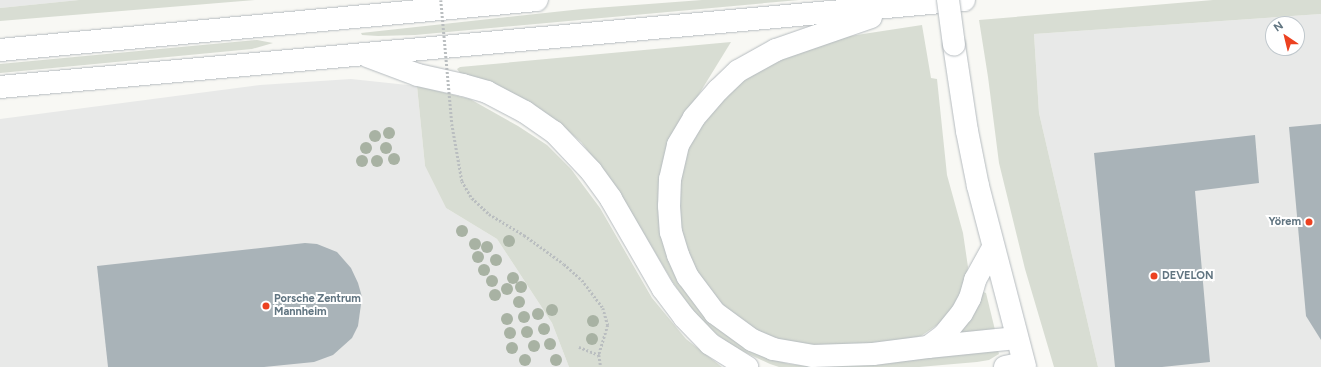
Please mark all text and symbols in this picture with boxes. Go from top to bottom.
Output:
north arrow [1265,16,1305,56]
text: N [1271,19,1286,34]
place label: Yörem [1269,215,1301,229]
marker: Yörem [1304,217,1314,227]
place label: DEVELON [1162,269,1214,283]
marker: DEVELON [1149,271,1159,281]
place label: Porsche Zentrum Mannheim [274,293,361,319]
marker: Porsche Zentrum Mannheim [261,301,271,311]

